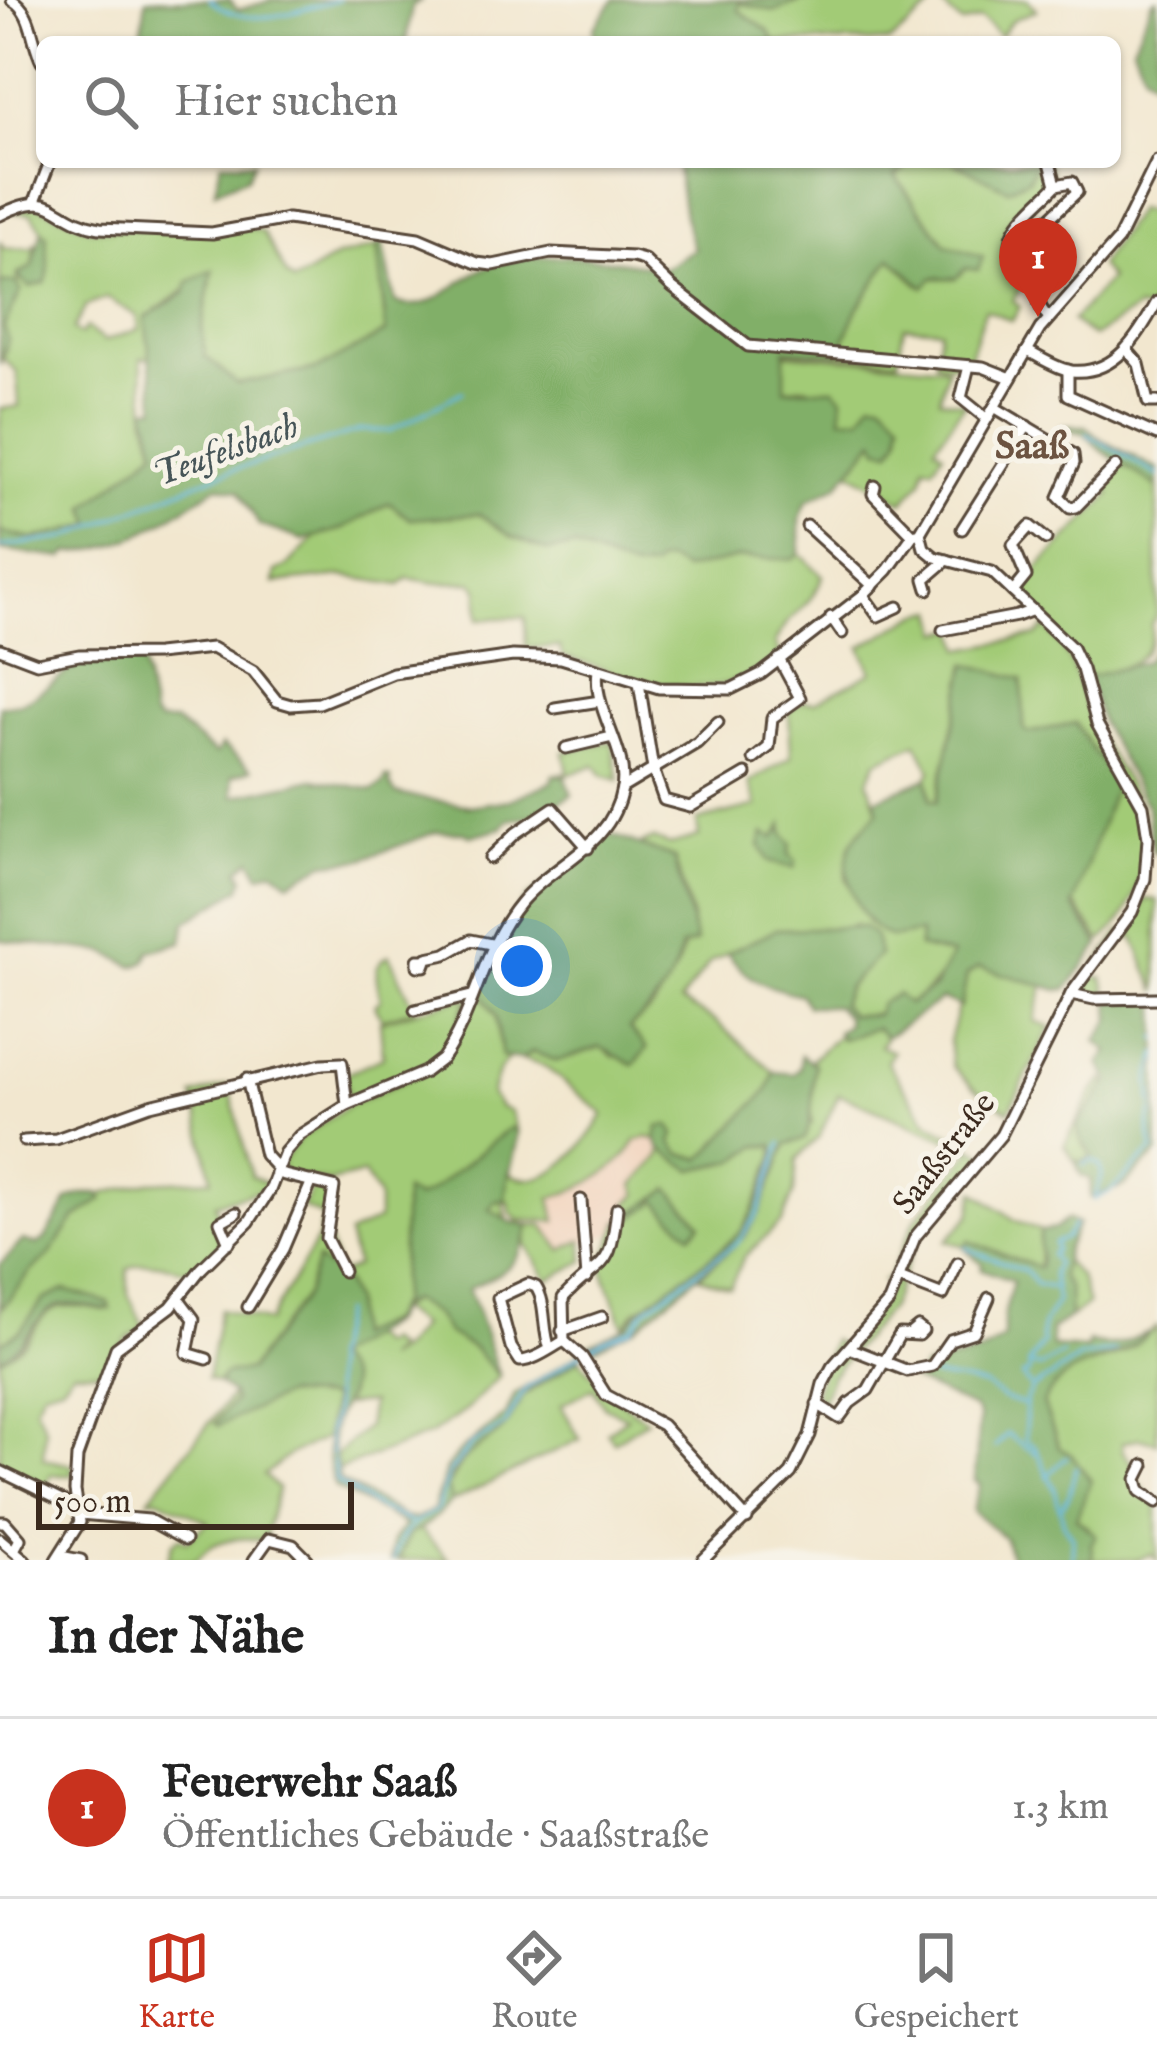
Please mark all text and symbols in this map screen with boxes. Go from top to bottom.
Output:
search box [36,36,1121,168]
icon: search [78,69,144,135]
text: Hier suchen [174,74,398,131]
pin: 1 [999,218,1077,317]
water label: Teufelsbach [147,404,305,498]
district label: Saaß [995,423,1069,472]
your location [492,936,552,996]
street label: Saaßstraße [884,1084,1006,1224]
scale bar [36,1476,354,1529]
text: 500 m [54,1482,131,1524]
text: In der Nähe [48,1606,304,1671]
text: Feuerwehr Saaß [162,1755,457,1812]
text: 1 [80,1783,94,1832]
text: 1.3 km [1012,1783,1109,1832]
text: Öffentliches Gebäude · Saaßstraße [162,1812,709,1861]
tab: Karte [138,1925,215,2039]
tab: Route [491,1925,577,2039]
tab: Gespeichert [854,1925,1019,2039]

